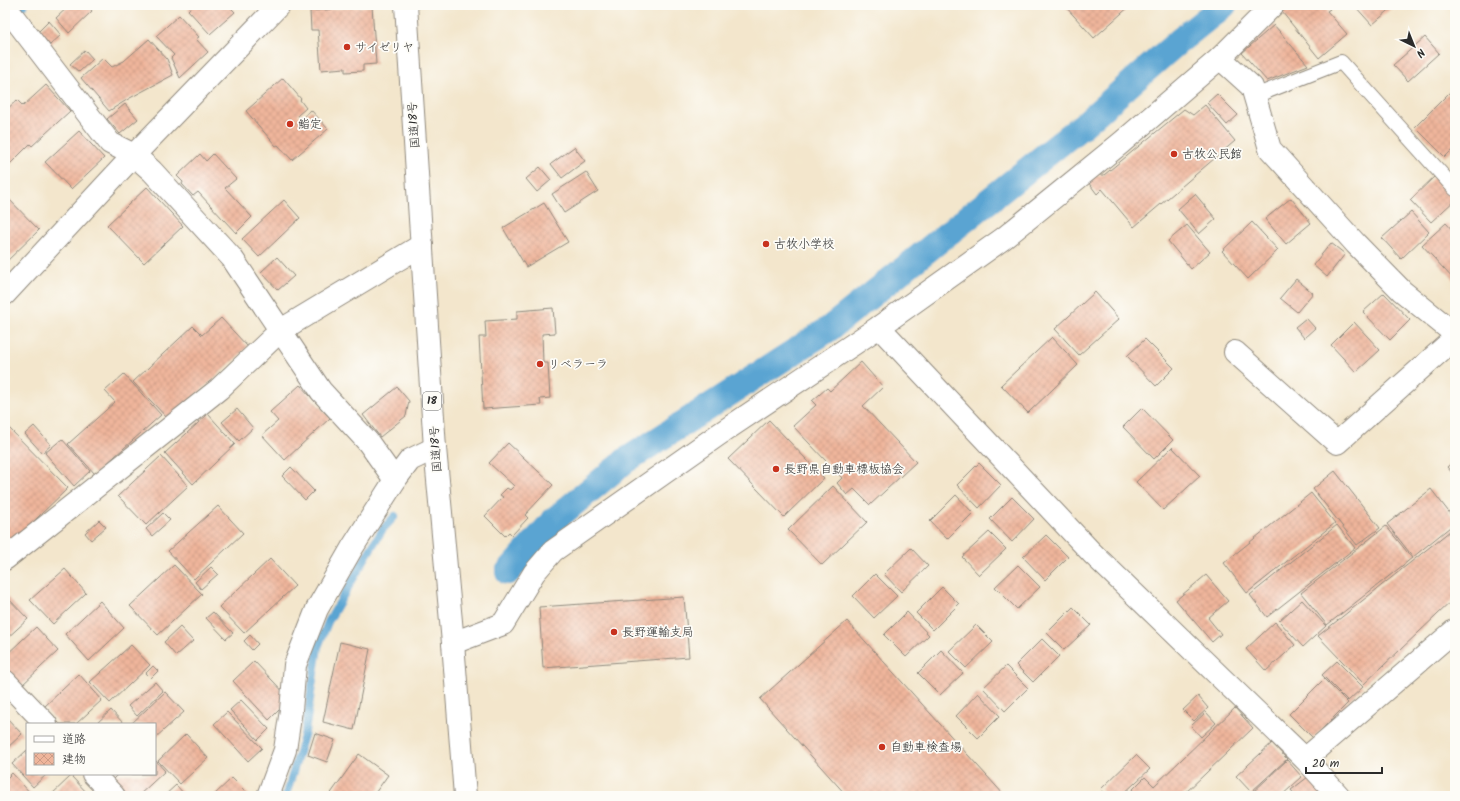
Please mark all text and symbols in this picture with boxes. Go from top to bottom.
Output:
north arrow [1394,26,1434,66]
place label: サイゼリヤ [355,38,414,57]
marker: サイゼリヤ [342,42,352,52]
text: N [1411,44,1429,62]
street label: 国道18号 [403,101,425,149]
place label: 鮨定 [298,115,322,134]
marker: 鮨定 [285,119,295,129]
place label: 古牧公民館 [1182,145,1242,164]
marker: 古牧公民館 [1169,149,1179,159]
place label: 古牧小学校 [774,235,834,254]
marker: 古牧小学校 [761,239,771,249]
place label: リベラーラ [548,355,608,374]
marker: リベラーラ [535,359,545,369]
road number: 18 [423,392,441,410]
street label: 国道18号 [425,425,447,473]
place label: 長野県自動車標板協会 [784,460,904,479]
marker: 長野県自動車標板協会 [771,464,781,474]
place label: 長野運輸支局 [622,623,694,642]
marker: 長野運輸支局 [609,627,619,637]
legend [26,723,156,775]
text: 道路 [62,730,86,749]
place label: 自動車検査場 [890,738,962,757]
marker: 自動車検査場 [877,742,887,752]
scale bar [1306,749,1382,775]
text: 建物 [62,750,86,769]
text: 20 m [1312,754,1340,773]

